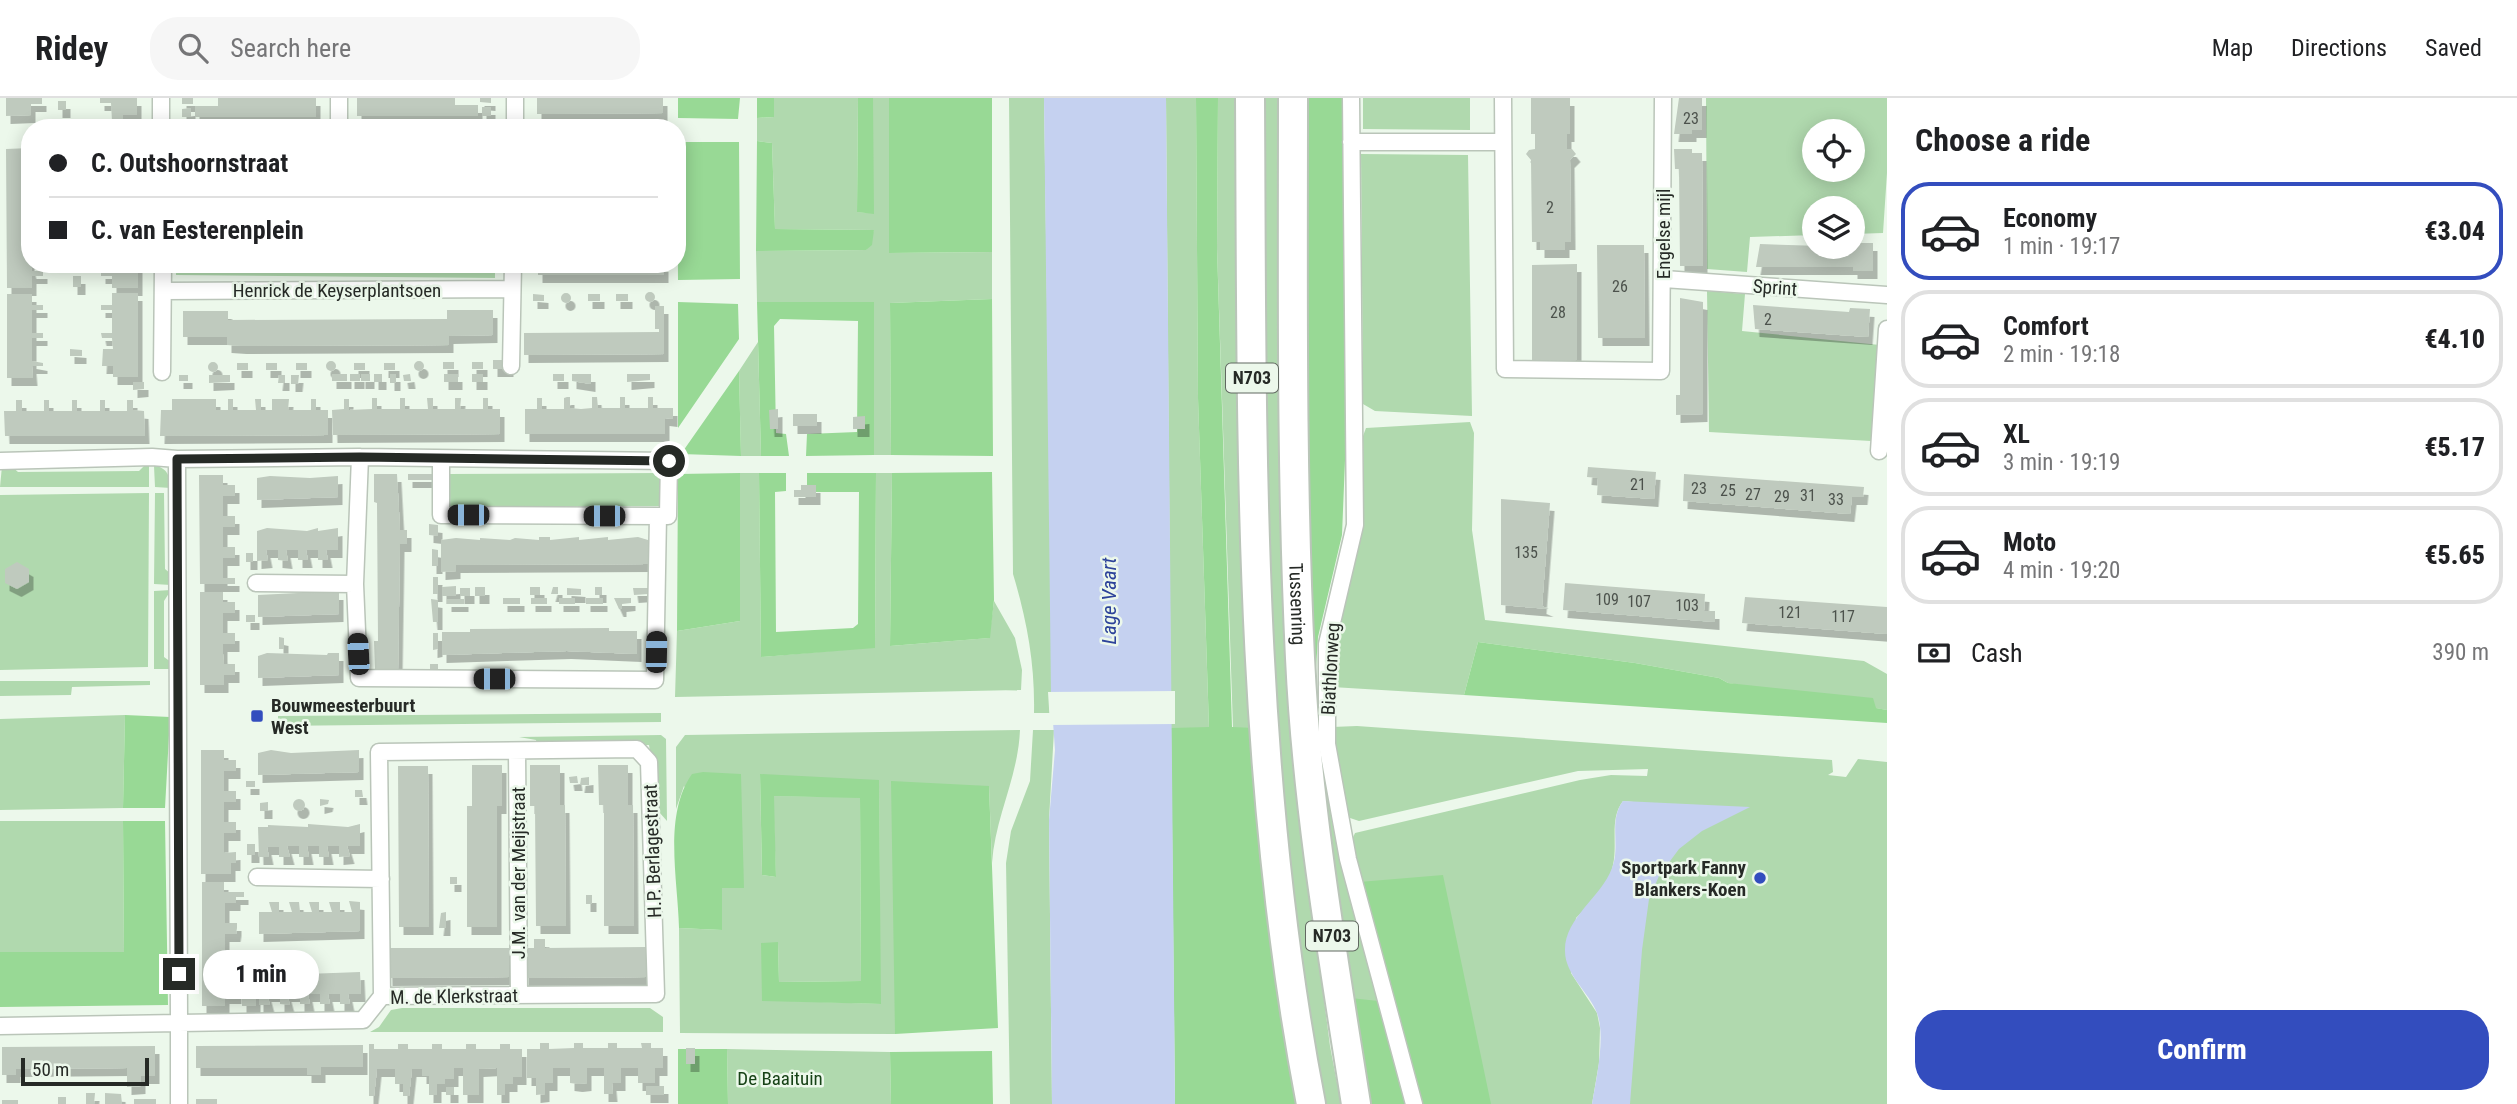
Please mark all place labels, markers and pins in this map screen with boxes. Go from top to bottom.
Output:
place label: Bouwmeesterbuurt West [271,694,415,739]
marker: Bouwmeesterbuurt West [249,708,265,724]
place label: Sportpark Fanny Blankers-Koen [1621,856,1747,901]
marker: Sportpark Fanny Blankers-Koen [1752,870,1768,886]

